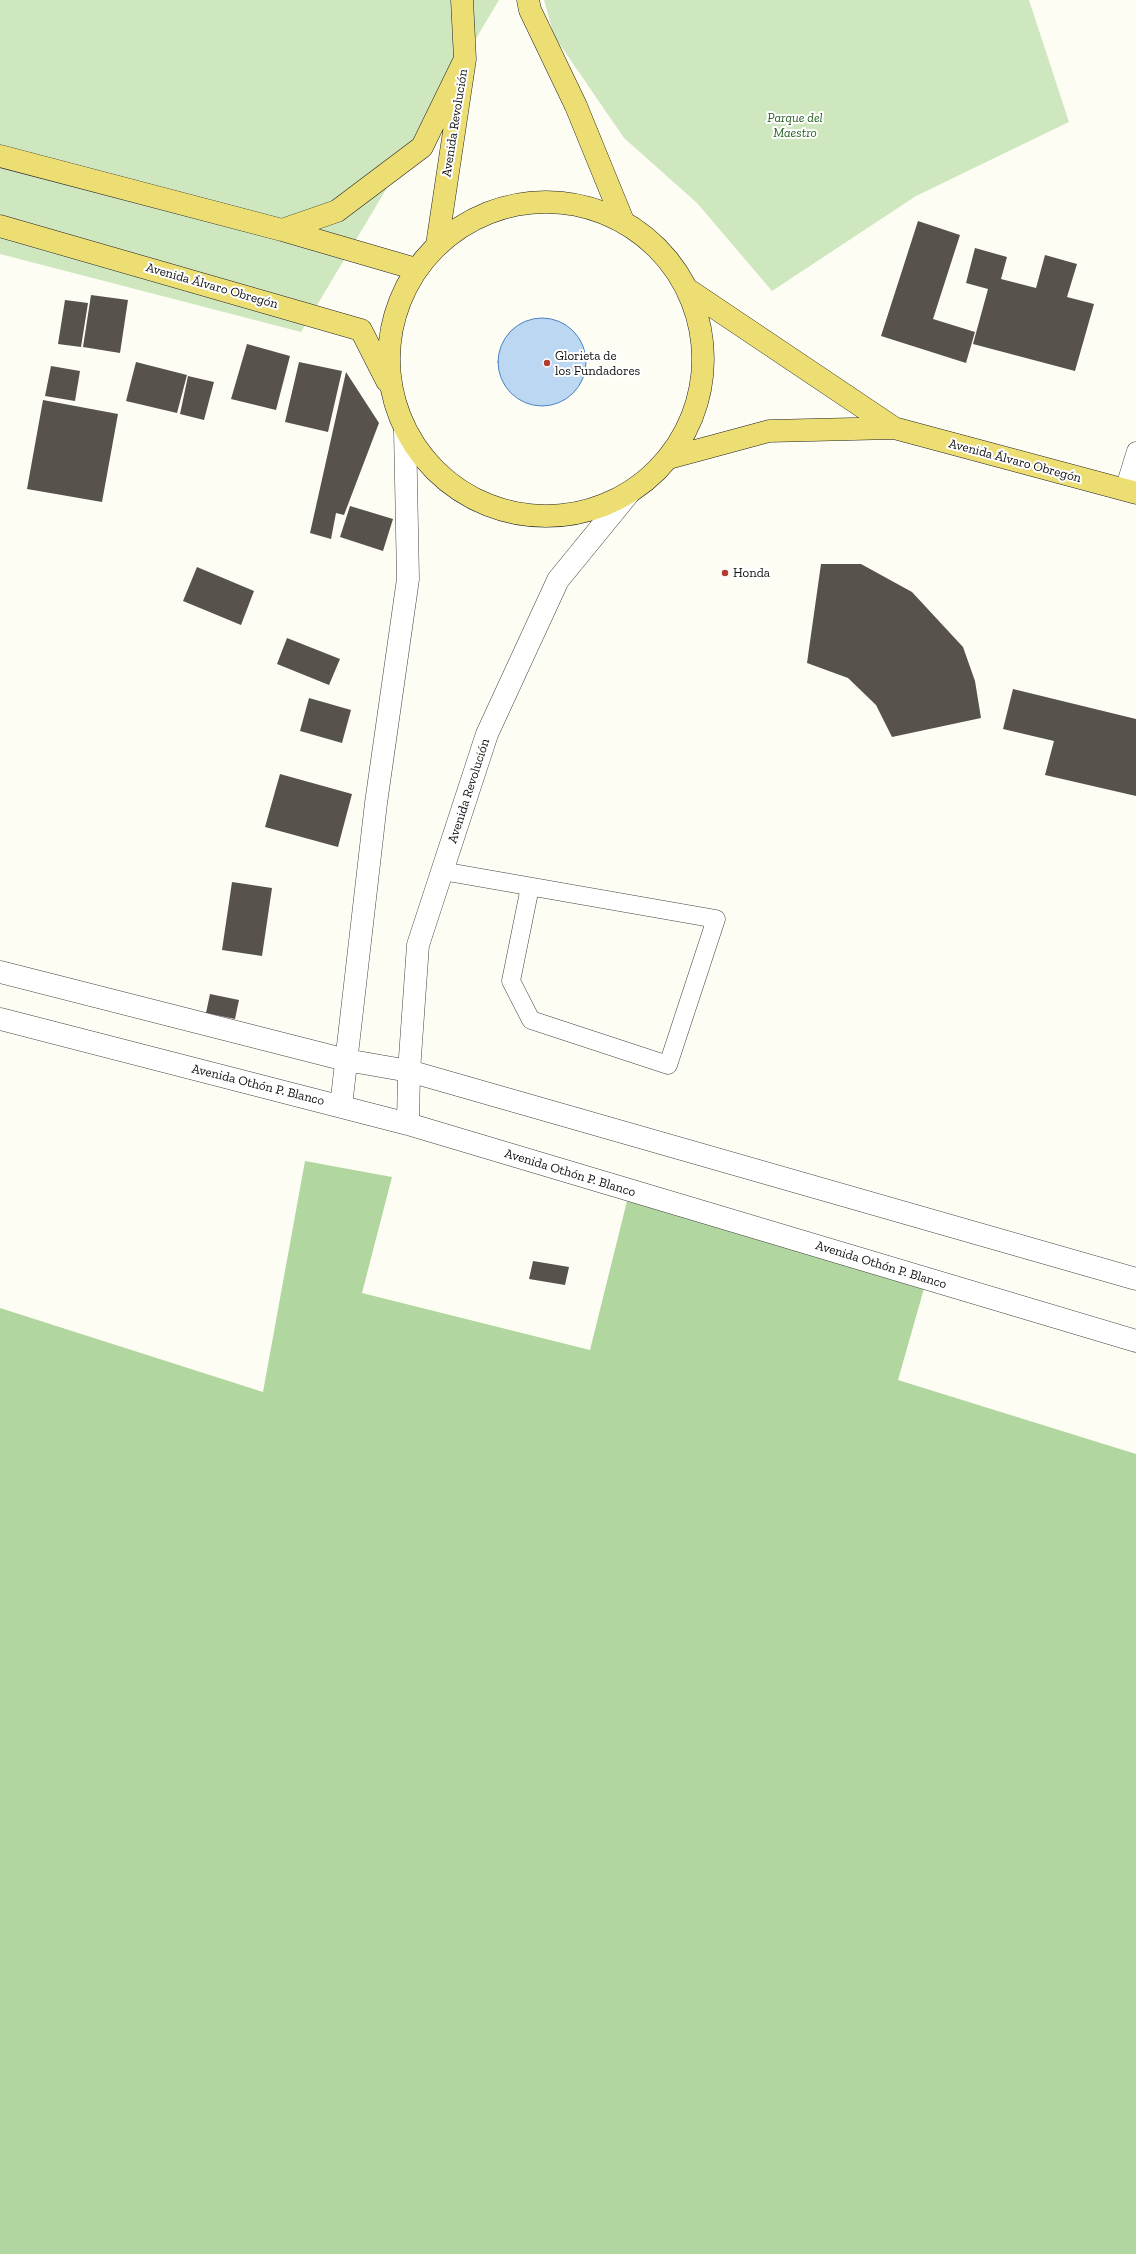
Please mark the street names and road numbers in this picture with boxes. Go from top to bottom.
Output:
street label: Avenida Revolución [439,68,471,178]
street label: Avenida Álvaro Obregón [144,260,280,312]
street label: Avenida Álvaro Obregón [947,436,1083,486]
street label: Avenida Revolución [445,737,493,845]
street label: Avenida Othón P. Blanco [190,1061,326,1109]
street label: Avenida Othón P. Blanco [503,1146,637,1200]
street label: Avenida Othón P. Blanco [814,1238,948,1292]

